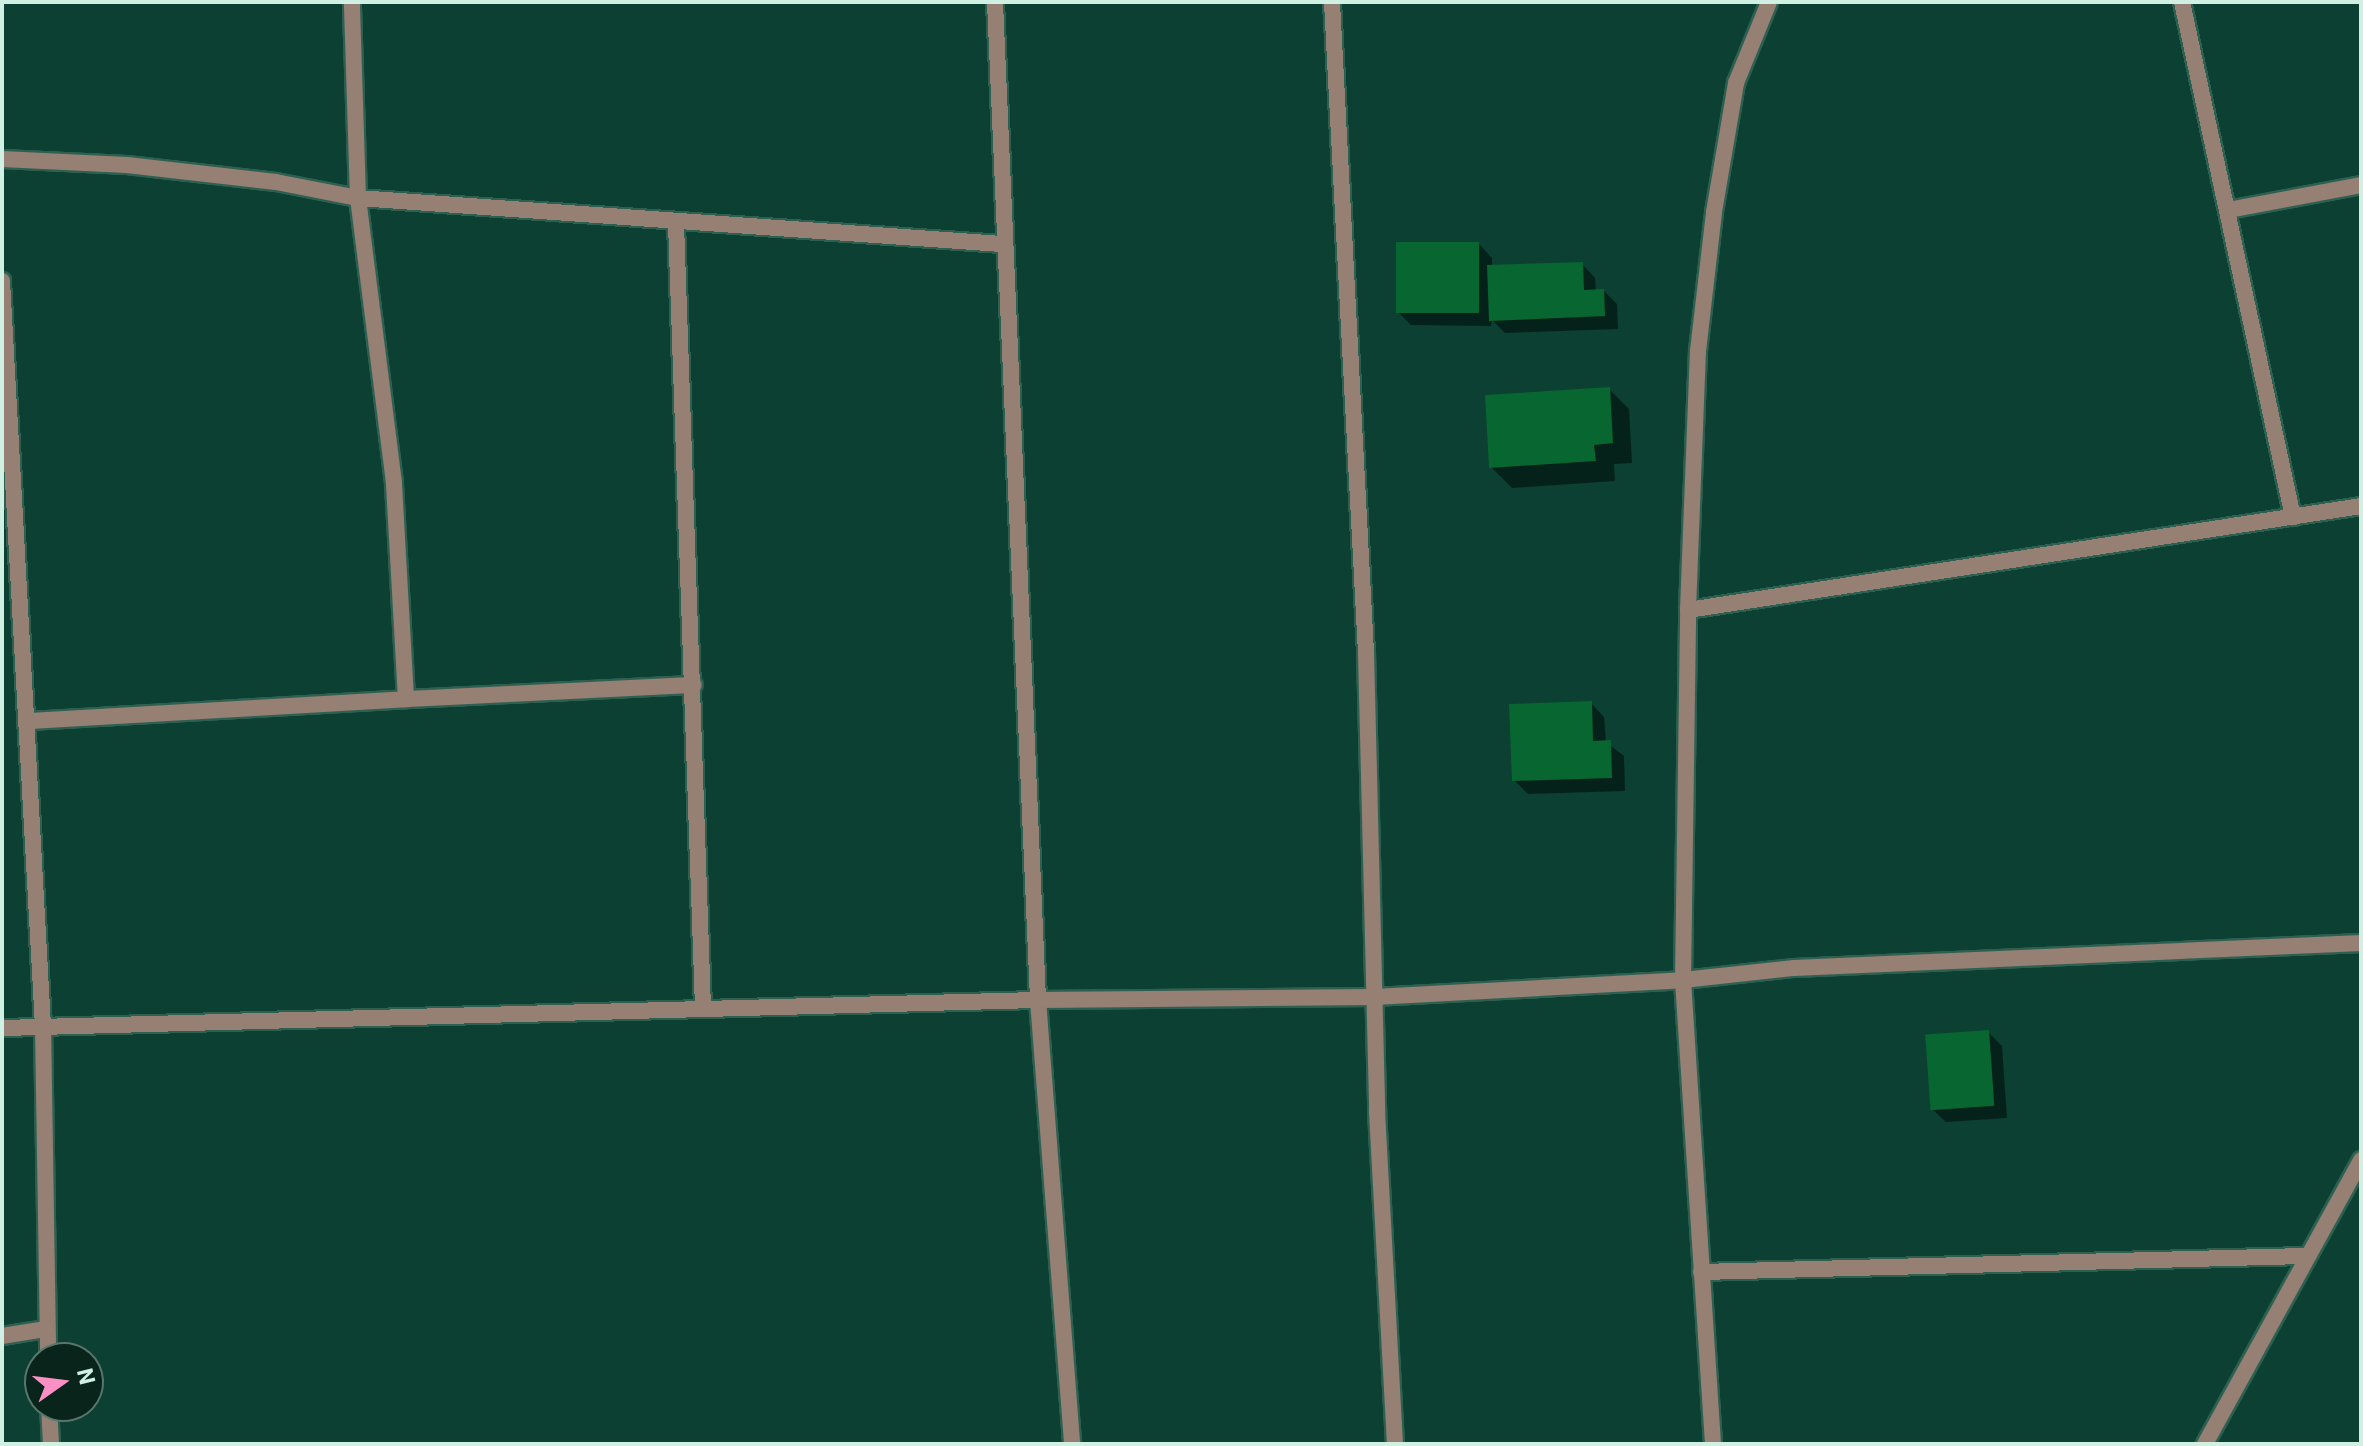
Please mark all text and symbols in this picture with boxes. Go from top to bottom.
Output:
north arrow [24,1342,104,1422]
text: N [72,1366,100,1387]

